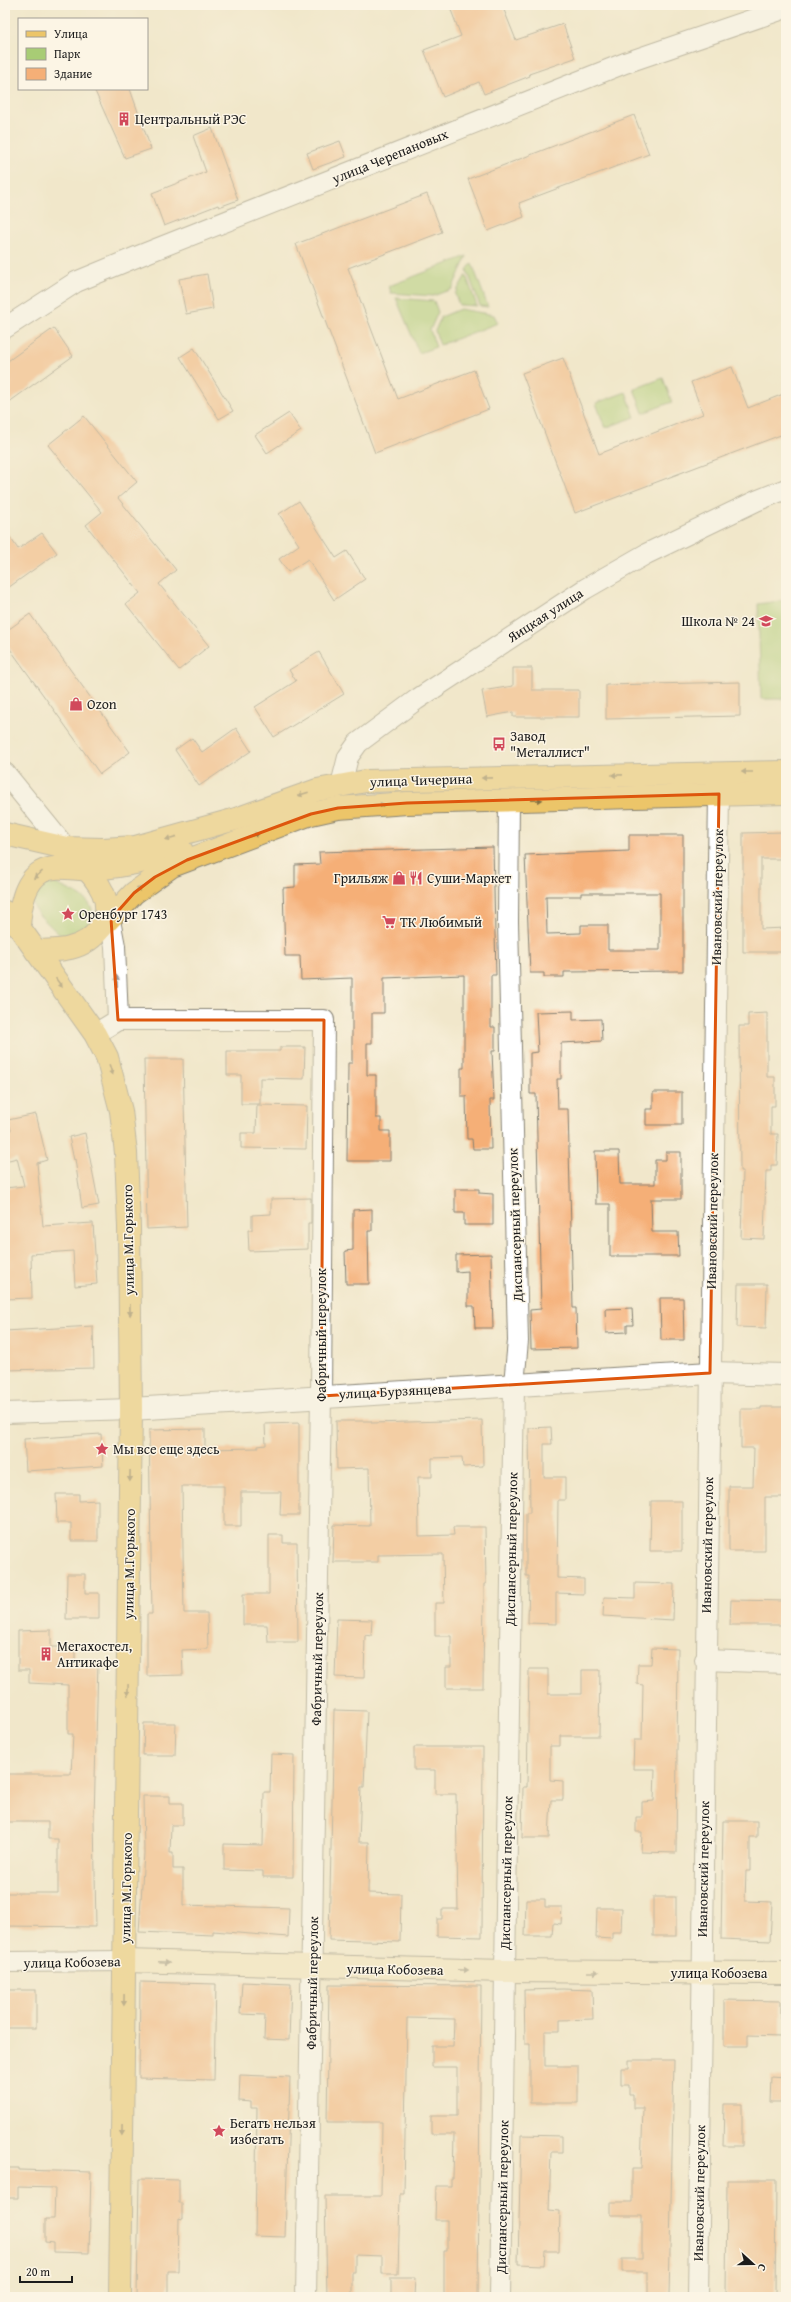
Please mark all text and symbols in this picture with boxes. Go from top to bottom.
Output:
legend [18,18,148,90]
text: Улица [54,25,88,42]
text: Парк [54,45,81,62]
text: Здание [54,65,93,82]
place label: Центральный РЭС [135,109,247,129]
building icon: Центральный РЭС [116,111,132,127]
street label: улица Черепановых [328,123,452,189]
street label: Яицкая улица [502,583,587,647]
place label: Школа № 24 [682,611,755,631]
school or university icon: Школа № 24 [758,613,774,629]
place label: Ozon [87,694,117,714]
shop icon: Ozon [68,696,84,712]
place label: Завод "Металлист" [510,726,590,762]
bus stop icon: Завод "Металлист" [491,736,507,752]
street label: улица Чичерина [368,768,473,792]
one-way arrow [740,769,753,775]
one-way arrow [611,771,623,778]
one-way arrow [480,775,493,781]
one-way arrow [297,791,309,797]
one-way arrow [531,796,543,803]
one-way arrow [373,801,385,808]
street label: Ивановский переулок [706,828,728,965]
one-way arrow [248,831,260,837]
one-way arrow [165,835,177,841]
place label: Грильяж [334,868,389,888]
place label: Суши-Маркет [427,868,512,888]
shop icon: Грильяж [391,870,407,886]
restaurant icon: Суши-Маркет [408,870,424,886]
one-way arrow [33,871,44,880]
one-way arrow [132,886,143,895]
place label: Оренбург 1743 [79,904,168,924]
place icon: Оренбург 1743 [60,906,76,922]
place label: ТК Любимый [400,912,482,932]
supermarket icon: ТК Любимый [381,914,397,930]
one-way arrow [113,975,120,987]
one-way arrow [55,978,63,988]
one-way arrow [108,1064,114,1076]
street label: Диспансерный переулок [502,1147,528,1303]
street label: Ивановский переулок [701,1152,723,1289]
street label: улица М.Горького [117,1184,139,1297]
street label: Фабричный переулок [311,1268,331,1402]
one-way arrow [127,1304,133,1317]
street label: улица Бурзянцева [337,1378,452,1404]
place label: Мы все еще здесь [113,1439,220,1459]
place icon: Мы все еще здесь [94,1441,110,1457]
one-way arrow [127,1470,133,1483]
street label: Диспансерный переулок [500,1471,522,1627]
street label: Ивановский переулок [696,1476,718,1613]
street label: улица М.Горького [118,1508,140,1621]
street label: Фабричный переулок [306,1591,328,1726]
place label: Мегахостел, Антикафе [57,1636,132,1672]
building icon: Мегахостел, Антикафе [38,1646,54,1662]
one-way arrow [125,1684,131,1697]
street label: Диспансерный переулок [495,1795,517,1951]
street label: Ивановский переулок [692,1800,714,1937]
street label: улица М.Горького [115,1832,137,1945]
street label: Фабричный переулок [301,1915,323,2050]
street label: улица Кобозева [22,1951,121,1973]
street label: улица Кобозева [345,1958,444,1980]
one-way arrow [158,1959,170,1966]
street label: улица Кобозева [669,1963,768,1983]
one-way arrow [457,1967,470,1973]
one-way arrow [587,1969,600,1975]
one-way arrow [121,1994,127,2007]
place label: Бегать нельзя избегать [230,2113,316,2149]
street label: Диспансерный переулок [491,2119,513,2275]
place icon: Бегать нельзя избегать [211,2123,227,2139]
one-way arrow [119,2124,125,2137]
street label: Ивановский переулок [688,2124,710,2261]
north arrow [733,2244,773,2284]
scale bar [20,2258,72,2284]
text: С [754,2262,771,2273]
text: 20 m [26,2263,50,2280]

